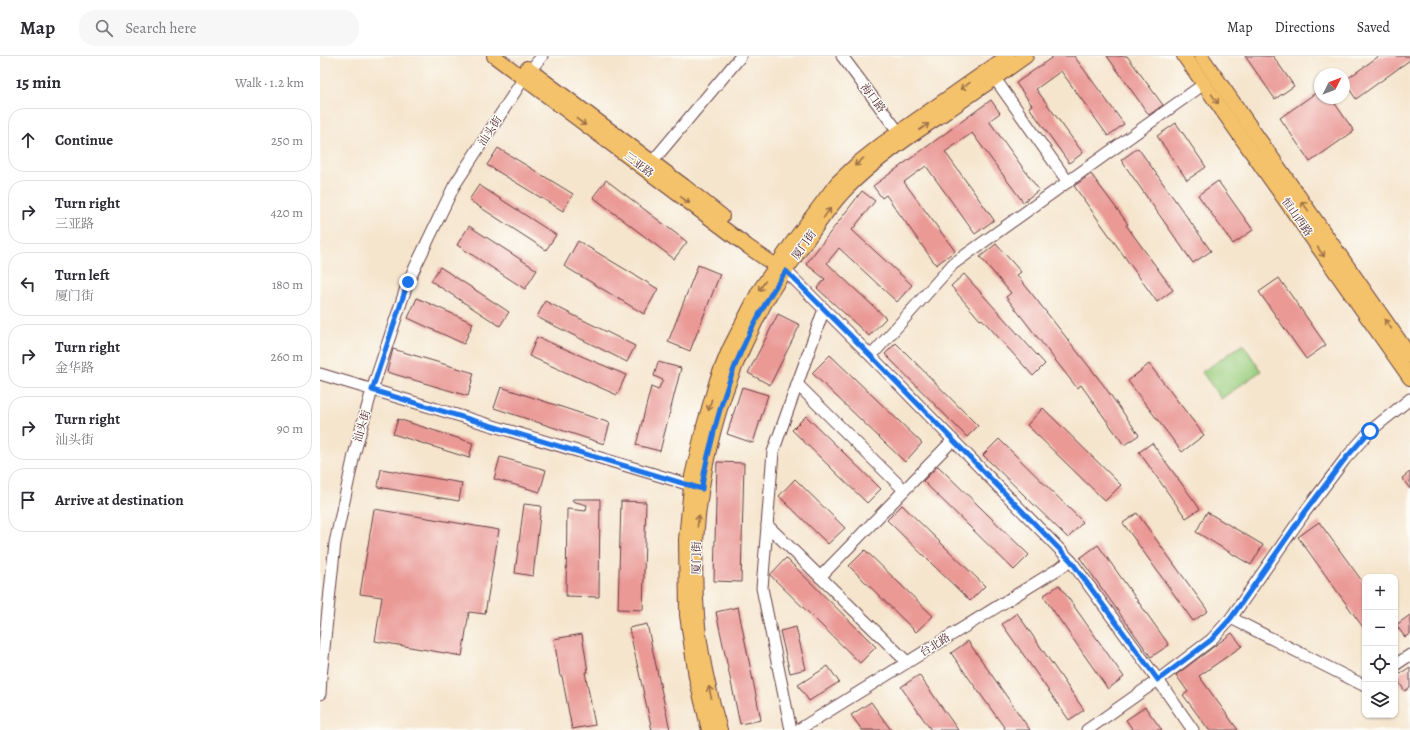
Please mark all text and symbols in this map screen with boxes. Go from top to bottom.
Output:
search box [79,10,359,46]
text: Map [20,15,55,41]
icon: search [93,17,115,39]
text: Search here [125,18,197,38]
text: Map [1227,18,1253,37]
text: Directions [1275,18,1335,37]
text: Saved [1357,18,1390,37]
north arrow [1314,68,1350,104]
text: 15 min [16,71,61,94]
text: Walk · 1.2 km [235,74,304,91]
street label: 海口路 [857,80,889,116]
one-way arrow [959,82,970,90]
one-way arrow [1211,94,1219,105]
street label: 汕头街 [475,113,505,149]
one-way arrow [576,117,587,126]
one-way arrow [918,123,929,131]
icon: ahead [17,129,39,151]
text: Continue [55,130,113,150]
text: 250 m [271,132,303,149]
street label: 三亚路 [621,149,657,181]
one-way arrow [854,158,865,167]
text: Turn right [55,193,120,213]
street label: 恒山西路 [1278,195,1316,239]
one-way arrow [680,196,691,204]
icon: right [17,201,39,223]
one-way arrow [1301,201,1309,212]
text: 420 m [271,204,303,221]
one-way arrow [823,207,831,218]
text: 三亚路 [55,215,94,232]
street label: 厦门街 [788,227,820,263]
one-way arrow [1317,246,1326,257]
text: Turn left [55,265,110,285]
icon: left [17,273,39,295]
route end [399,273,417,291]
text: 180 m [272,276,303,293]
one-way arrow [758,281,766,292]
text: 厦门街 [55,287,94,304]
one-way arrow [1384,319,1392,330]
text: Turn right [55,337,120,357]
icon: right [17,345,39,367]
text: 260 m [270,348,303,365]
text: 金华路 [55,359,94,376]
one-way arrow [706,398,713,411]
street label: 汕头街 [350,408,374,444]
text: Turn right [55,409,120,429]
icon: right [17,417,39,439]
text: 90 m [277,420,303,437]
route start [1361,422,1379,440]
text: 汕头街 [55,431,94,448]
icon: arrive [17,489,39,511]
text: Arrive at destination [55,490,184,510]
one-way arrow [694,515,702,528]
street label: 厦门街 [689,542,704,575]
map controls [1362,574,1398,718]
button: + [1362,574,1398,610]
button: − [1362,610,1398,646]
street label: 台北路 [917,630,953,660]
button: locate [1362,646,1398,682]
button: layers [1362,682,1398,718]
one-way arrow [706,686,714,699]

